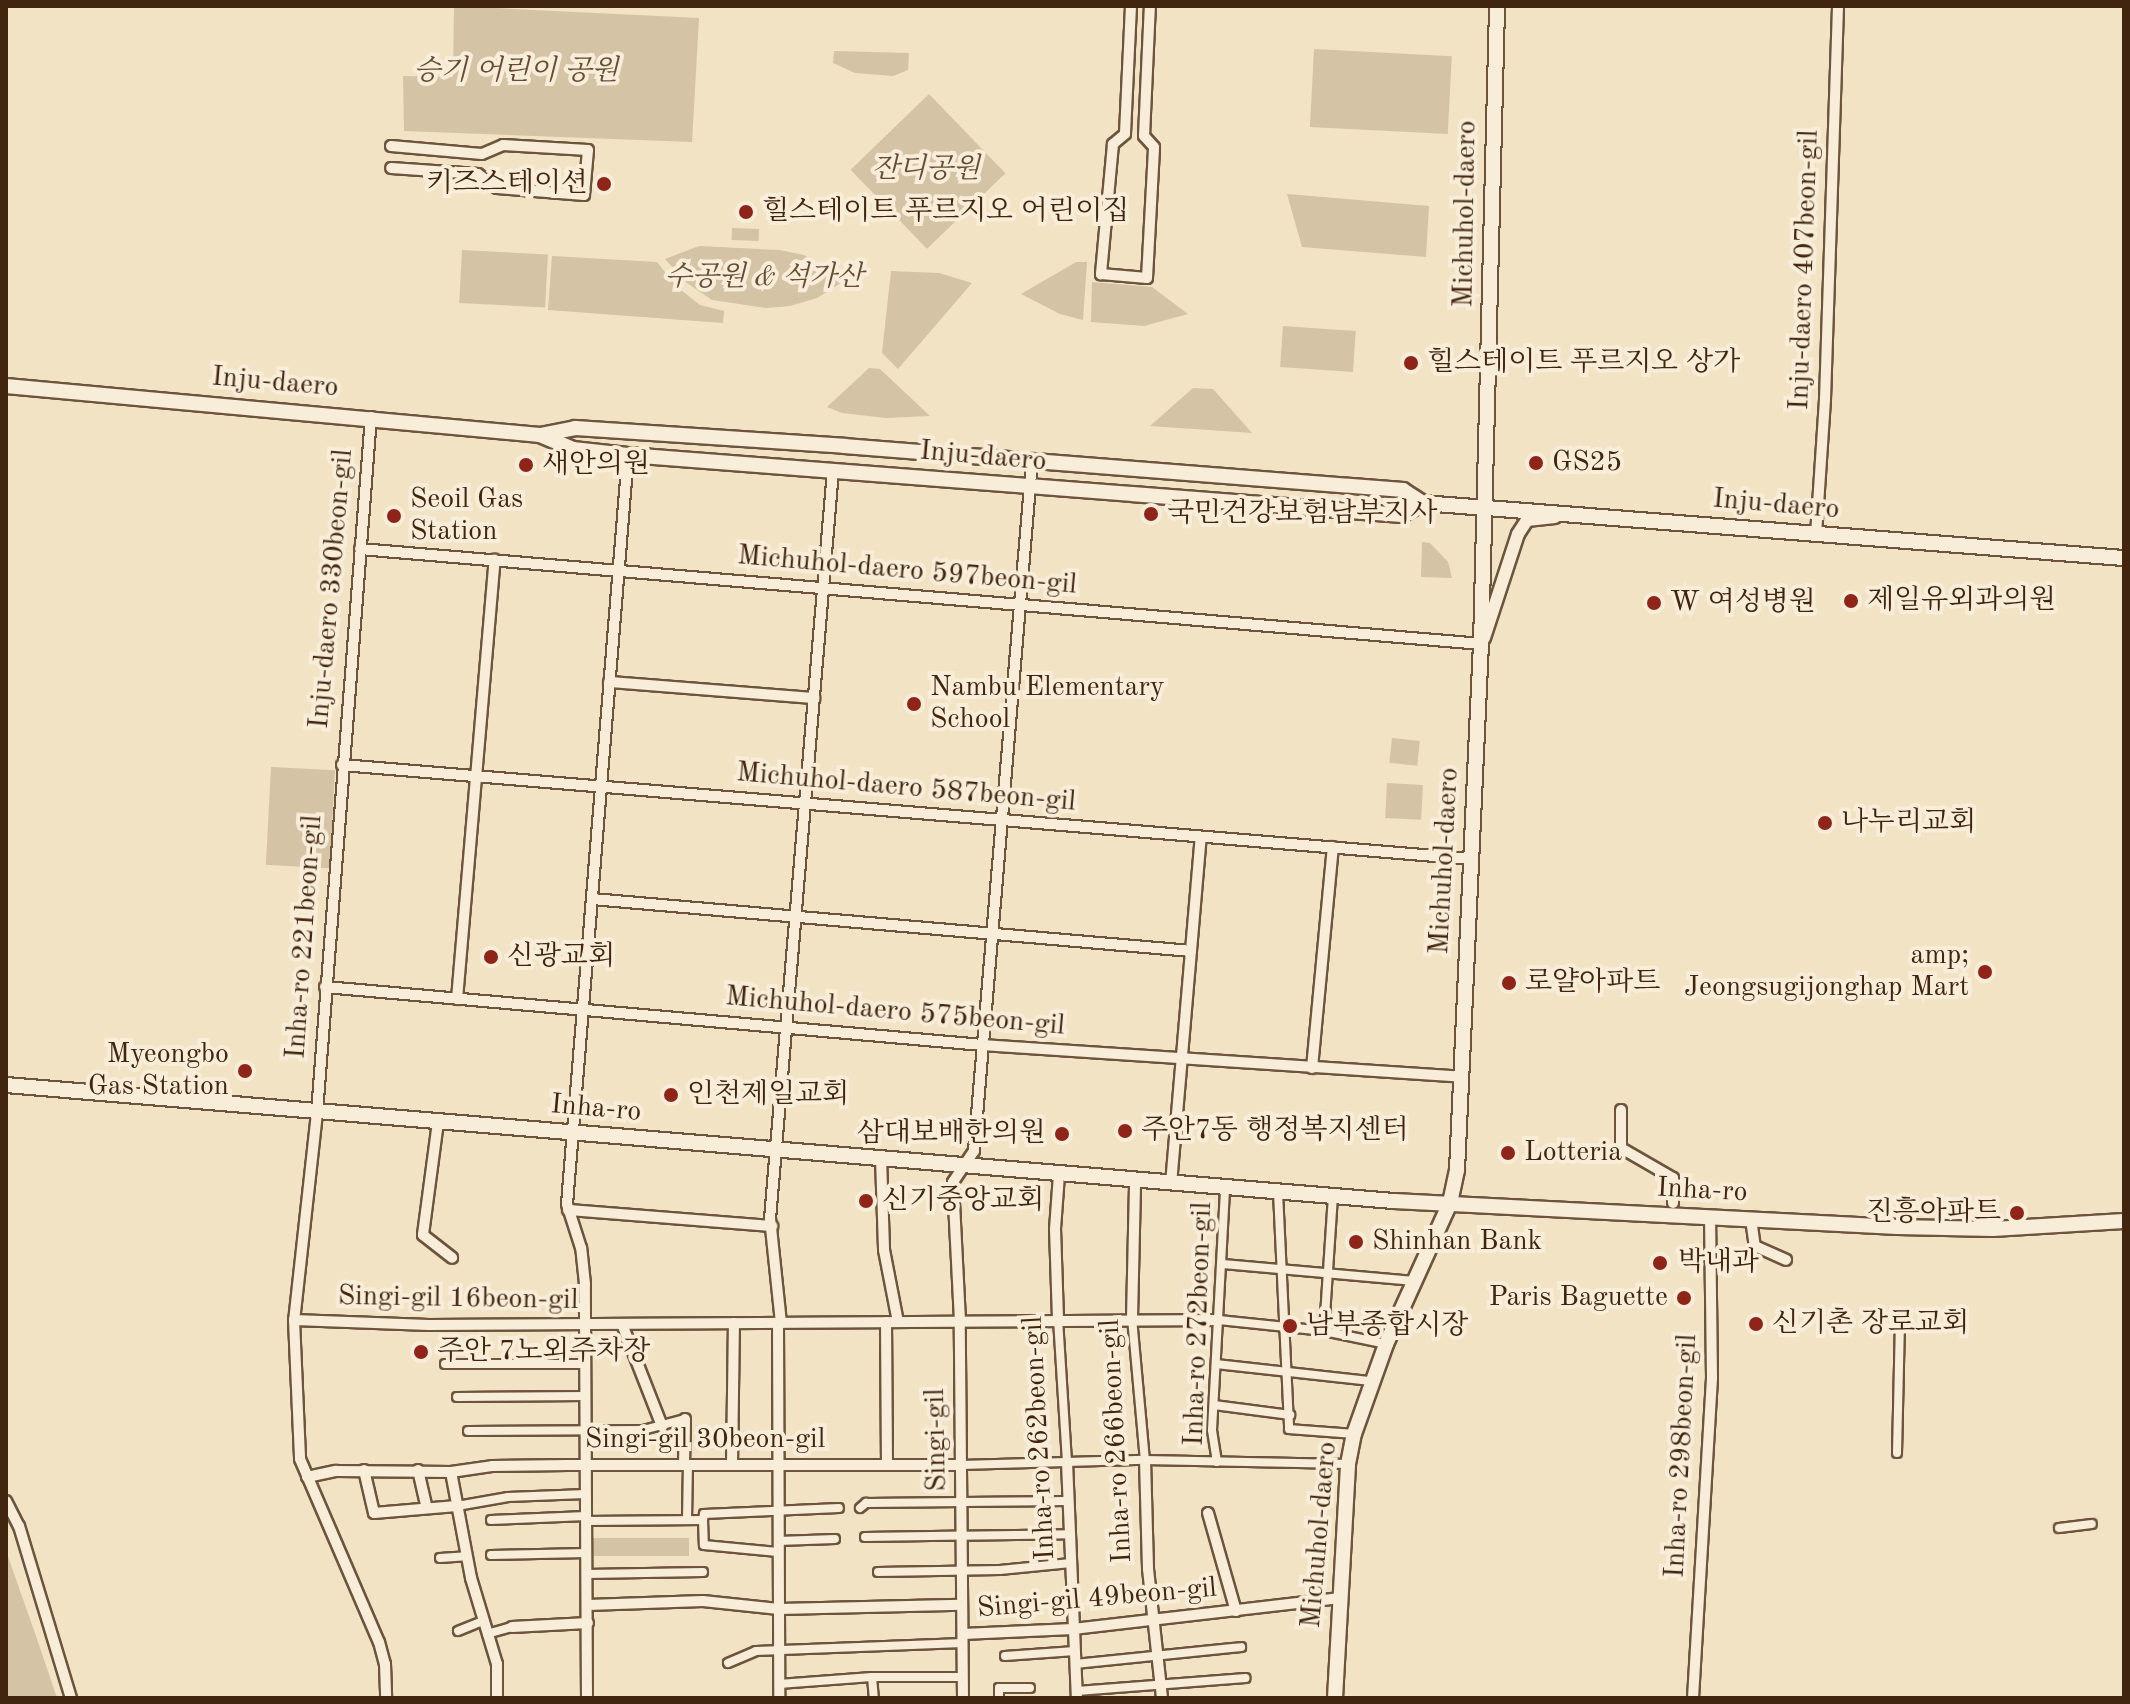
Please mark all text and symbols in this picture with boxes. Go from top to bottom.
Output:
park label: 승기 어린이 공원 [413,55,619,89]
street label: Michuhol-daero [1448,120,1484,308]
street label: Inju-daero 407beon-gil [1783,129,1827,411]
park label: 잔디공원 [872,153,980,187]
place label: 키즈스테이션 [426,167,588,201]
marker: 키즈스테이션 [595,175,613,193]
place label: 힐스테이트 푸르지오 어린이집 [762,195,1129,229]
marker: 힐스테이트 푸르지오 어린이집 [737,203,755,221]
park label: 수공원 & 석가산 [665,261,863,295]
place label: 힐스테이트 푸르지오 상가 [1427,346,1740,380]
marker: 힐스테이트 푸르지오 상가 [1402,354,1420,372]
street label: Inju-daero [210,361,340,405]
street label: Inju-daero [918,435,1048,479]
place label: GS25 [1552,446,1622,480]
street label: Inju-daero 330beon-gil [303,448,361,730]
place label: 새안의원 [542,448,650,482]
marker: GS25 [1527,454,1545,472]
marker: 새안의원 [517,456,535,474]
place label: Seoil Gas Station [410,483,523,549]
street label: Inju-daero [1711,483,1841,527]
place label: 국민건강보험남부지사 [1167,497,1437,531]
marker: 국민건강보험남부지사 [1142,505,1160,523]
marker: Seoil Gas Station [385,507,403,525]
street label: Michuhol-daero 597beon-gil [736,539,1078,603]
place label: 제일유외과의원 [1867,584,2056,618]
place label: W 여성병원 [1670,586,1816,620]
marker: 제일유외과의원 [1842,592,1860,610]
marker: W 여성병원 [1645,594,1663,612]
place label: Nambu Elementary School [930,671,1165,737]
marker: Nambu Elementary School [905,695,923,713]
street label: Michuhol-daero 587beon-gil [735,756,1077,820]
street label: Michuhol-daero [1423,767,1467,955]
place label: 나누리교회 [1841,806,1976,840]
street label: Inha-ro 221beon-gil [280,814,330,1060]
marker: 나누리교회 [1816,814,1834,832]
place label: amp; Jeongsugijonghap Mart [1684,939,1969,1005]
place label: 신광교회 [507,940,615,974]
marker: 신광교회 [482,948,500,966]
marker: amp; Jeongsugijonghap Mart [1976,963,1994,981]
place label: 로얄아파트 [1525,966,1660,1000]
marker: 로얄아파트 [1500,974,1518,992]
street label: Michuhol-daero 575beon-gil [724,980,1066,1044]
place label: Myeongbo Gas Station [88,1038,229,1104]
marker: Myeongbo Gas Station [236,1062,254,1080]
place label: 인천제일교회 [687,1078,849,1112]
marker: 인천제일교회 [662,1086,680,1104]
street label: Inha-ro [549,1088,643,1130]
place label: 주안7동 행정복지센터 [1141,1114,1409,1148]
place label: 삼대보배한의원 [857,1117,1046,1151]
marker: 주안7동 행정복지센터 [1116,1122,1134,1140]
marker: 삼대보배한의원 [1053,1125,1071,1143]
place label: Lotteria [1524,1136,1622,1170]
marker: Lotteria [1499,1144,1517,1162]
street label: Inha-ro [1656,1172,1748,1210]
place label: 신기중앙교회 [882,1184,1044,1218]
marker: 신기중앙교회 [857,1192,875,1210]
place label: 진흥아파트 [1866,1196,2001,1230]
street label: Inha-ro 272beon-gil [1178,1201,1220,1447]
marker: 진흥아파트 [2008,1204,2026,1222]
place label: Shinhan Bank [1372,1225,1542,1259]
marker: Shinhan Bank [1347,1233,1365,1251]
place label: 박내과 [1678,1246,1759,1280]
marker: 박내과 [1649,1252,1671,1274]
street label: Singi-gil 16beon-gil [337,1280,579,1318]
place label: Paris Baguette [1489,1281,1668,1315]
marker: Paris Baguette [1675,1289,1693,1307]
place label: 신기촌 장로교회 [1772,1307,1969,1341]
place label: 남부종합시장 [1306,1309,1468,1343]
street label: Inha-ro 262beon-gil [1017,1315,1063,1561]
marker: 신기촌 장로교회 [1747,1315,1765,1333]
marker: 남부종합시장 [1281,1317,1299,1335]
street label: Inha-ro 266beon-gil [1094,1318,1140,1564]
street label: Inha-ro 298beon-gil [1659,1333,1705,1579]
place label: 주안 7노외주차장 [437,1335,650,1369]
marker: 주안 7노외주차장 [412,1343,430,1361]
street label: Singi-gil [919,1388,955,1492]
street label: Singi-gil 30beon-gil [585,1423,825,1457]
street label: Michuhol-daero [1295,1440,1345,1630]
street label: Singi-gil 49beon-gil [976,1572,1218,1626]

